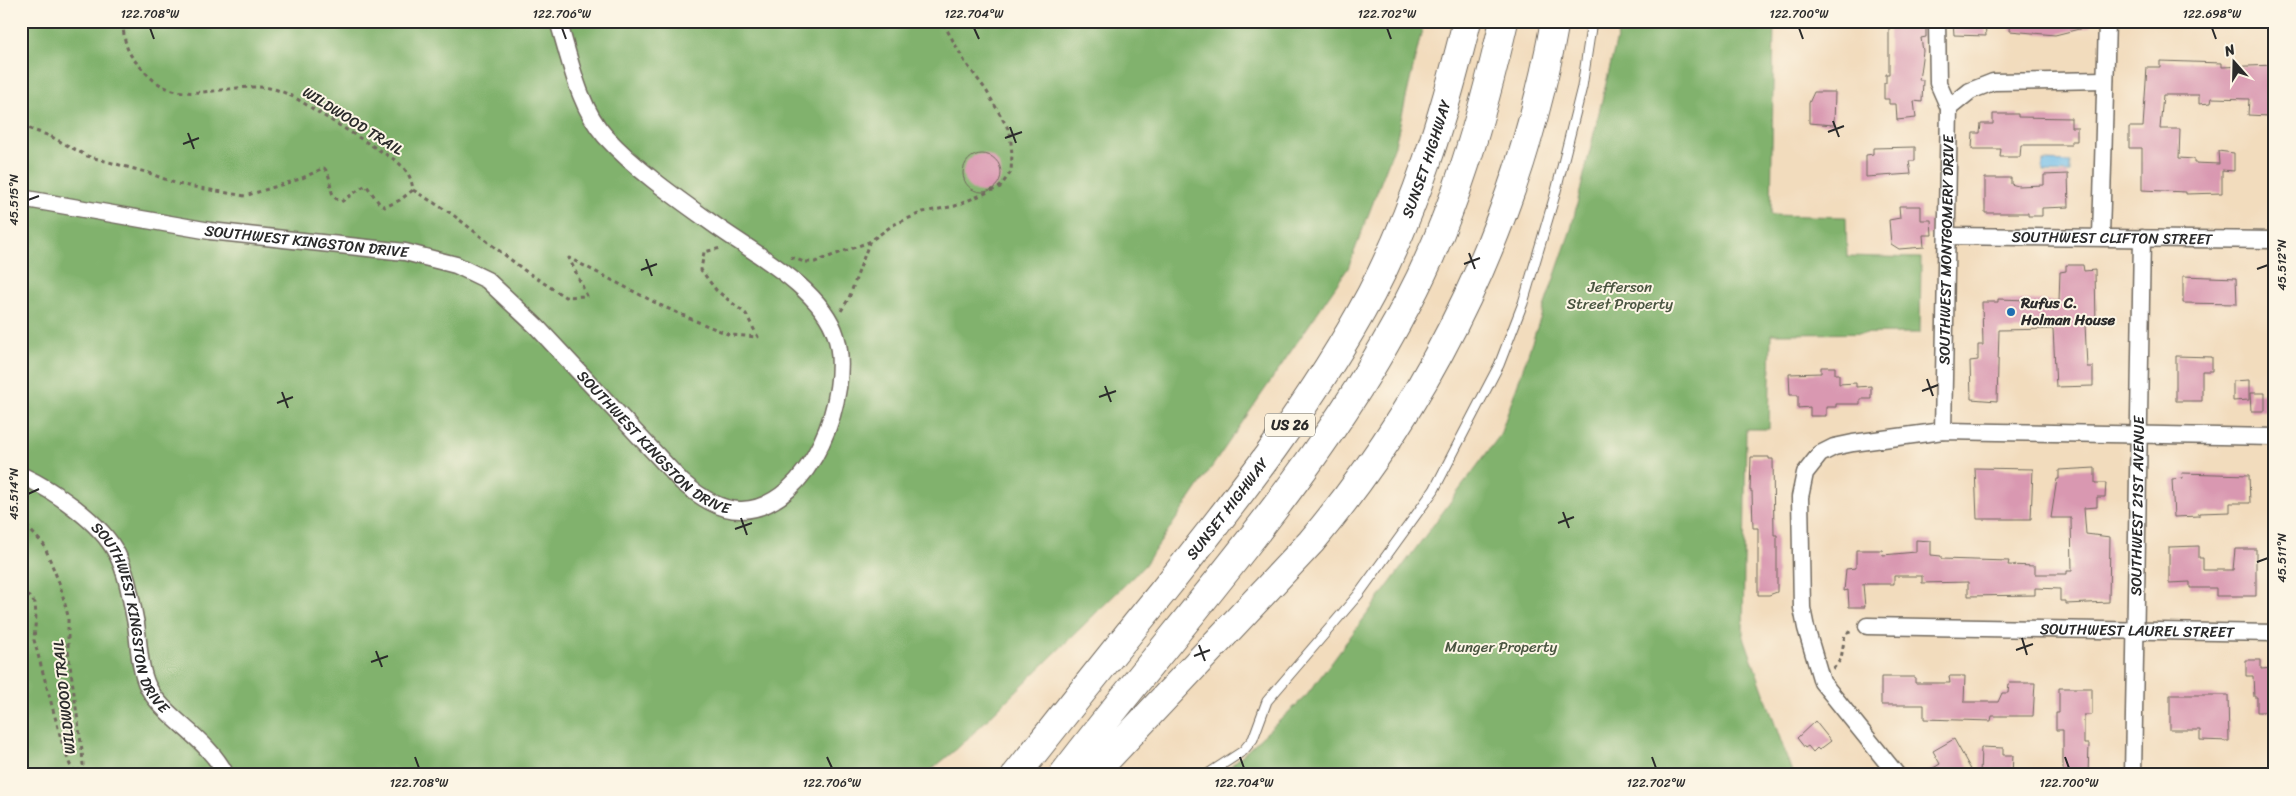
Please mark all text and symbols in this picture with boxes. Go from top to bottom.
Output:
text: 122.708°W [121,3,180,25]
text: 122.706°W [533,3,592,25]
text: 122.704°W [945,3,1004,25]
text: 122.702°W [1358,3,1417,25]
text: 122.700°W [1769,3,1829,25]
text: 122.698°W [2183,3,2242,25]
text: N [2220,37,2239,64]
north arrow [2208,38,2258,88]
street label: WILDWOOD TRAIL [297,79,409,163]
street label: SUNSET HIGHWAY [1394,96,1459,222]
street label: SOUTHWEST MONTGOMERY DRIVE [1931,133,1962,365]
text: 45.515°N [3,173,25,226]
street label: SOUTHWEST KINGSTON DRIVE [203,217,411,265]
street label: SOUTHWEST CLIFTON STREET [2011,224,2214,252]
text: 45.512°N [2271,239,2293,291]
park label: Jefferson Street Property [1567,274,1673,317]
place label: Rufus C. Holman House [2020,290,2116,333]
marker: Rufus C. Holman House [2005,306,2017,318]
street label: SOUTHWEST KINGSTON DRIVE [570,364,735,522]
road number: US 26 [1265,414,1315,436]
street label: SOUTHWEST 21ST AVENUE [2123,414,2152,596]
street label: SUNSET HIGHWAY [1179,451,1276,566]
text: 45.514°N [3,467,25,520]
street label: SOUTHWEST KINGSTON DRIVE [85,515,177,721]
text: 45.511°N [2271,533,2293,583]
street label: SOUTHWEST LAUREL STREET [2040,616,2236,645]
park label: Munger Property [1445,634,1557,660]
street label: WILDWOOD TRAIL [45,638,83,756]
text: 122.708°W [390,772,449,794]
text: 122.706°W [803,772,862,794]
text: 122.704°W [1215,772,1274,794]
text: 122.702°W [1627,772,1686,794]
text: 122.700°W [2039,772,2099,794]

